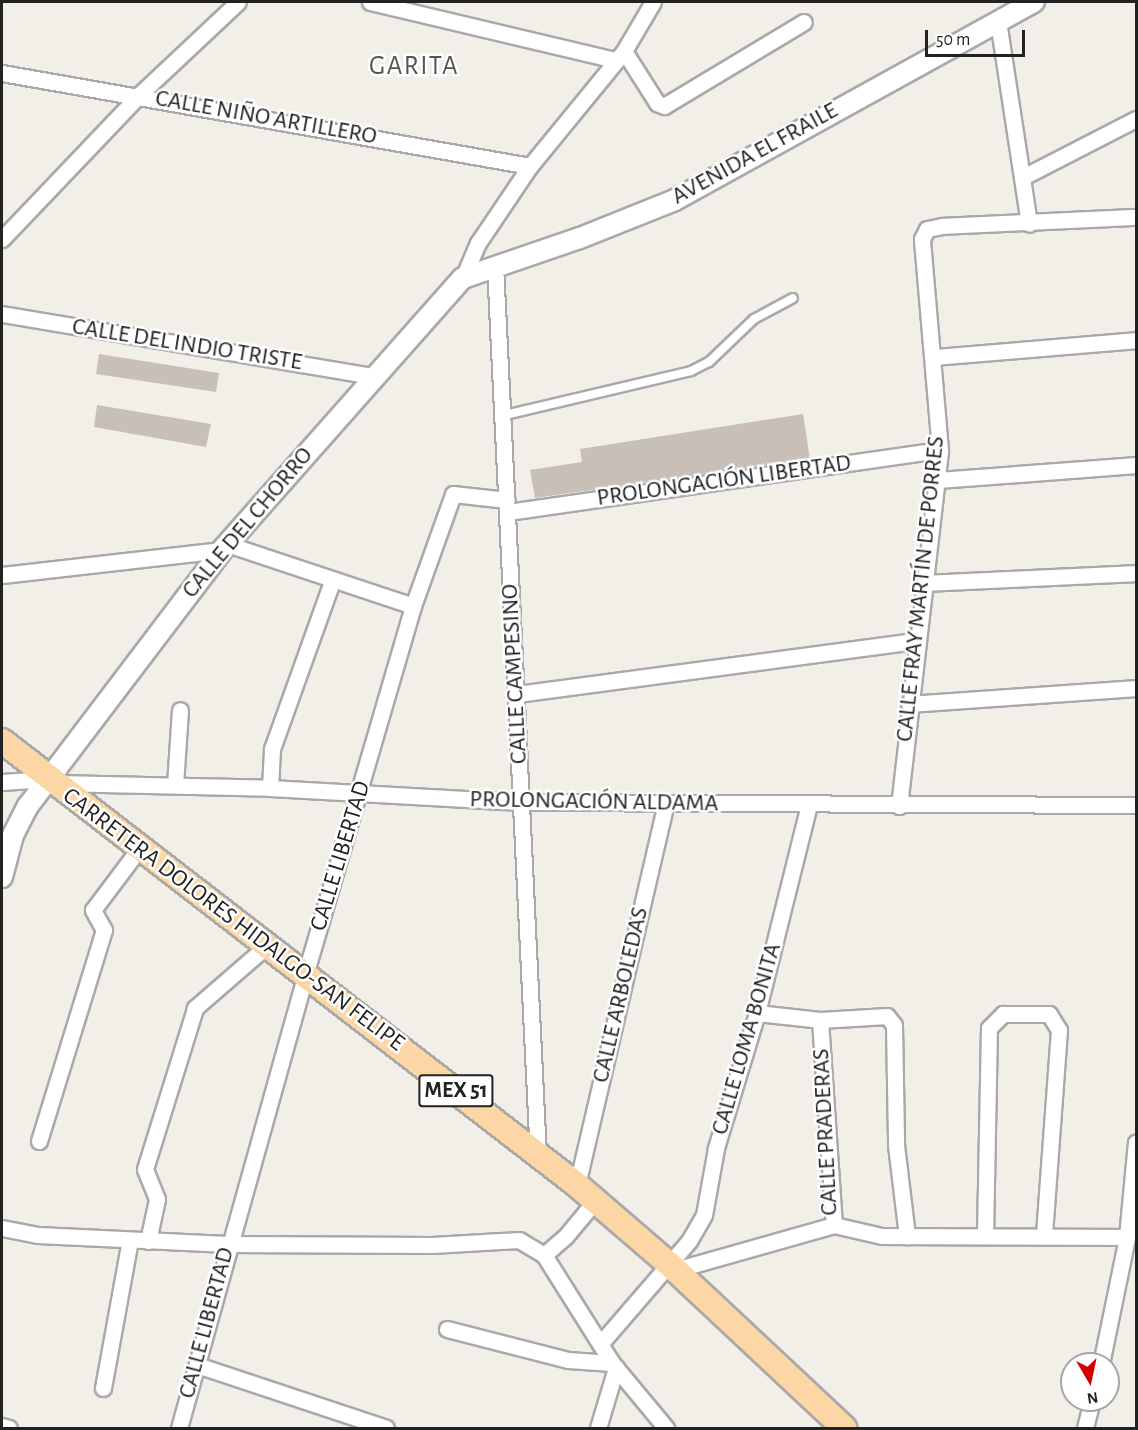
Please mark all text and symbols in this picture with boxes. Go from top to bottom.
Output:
scale bar [928,18,1028,56]
text: 50 m [936,31,970,49]
district label: GARITA [369,50,459,82]
street label: CALLE NIÑO ARTILLERO [153,84,379,152]
street label: AVENIDA EL FRAILE [667,96,843,212]
street label: CALLE DEL INDIO TRISTE [70,313,304,377]
street label: CALLE FRAY MARTÍN DE PORRES [891,435,951,743]
street label: CALLE DEL CHORRO [176,442,320,604]
street label: PROLONGACIÓN LIBERTAD [595,449,853,513]
street label: CALLE CAMPESINO [496,583,534,765]
street label: CALLE LIBERTAD [305,778,377,934]
street label: CARRETERA DOLORES HIDALGO-SAN FELIPE [56,782,410,1058]
street label: PROLONGACIÓN ALDAMA [469,785,719,819]
street label: CALLE ARBOLEDAS [587,905,655,1085]
street label: CALLE LOMA BONITA [706,940,788,1138]
street label: CALLE PRADERAS [807,1048,845,1216]
road number: MEX 51 [417,1072,495,1110]
street label: CALLE LIBERTAD [173,1244,241,1402]
north arrow [1060,1352,1120,1412]
text: N [1086,1389,1099,1407]

